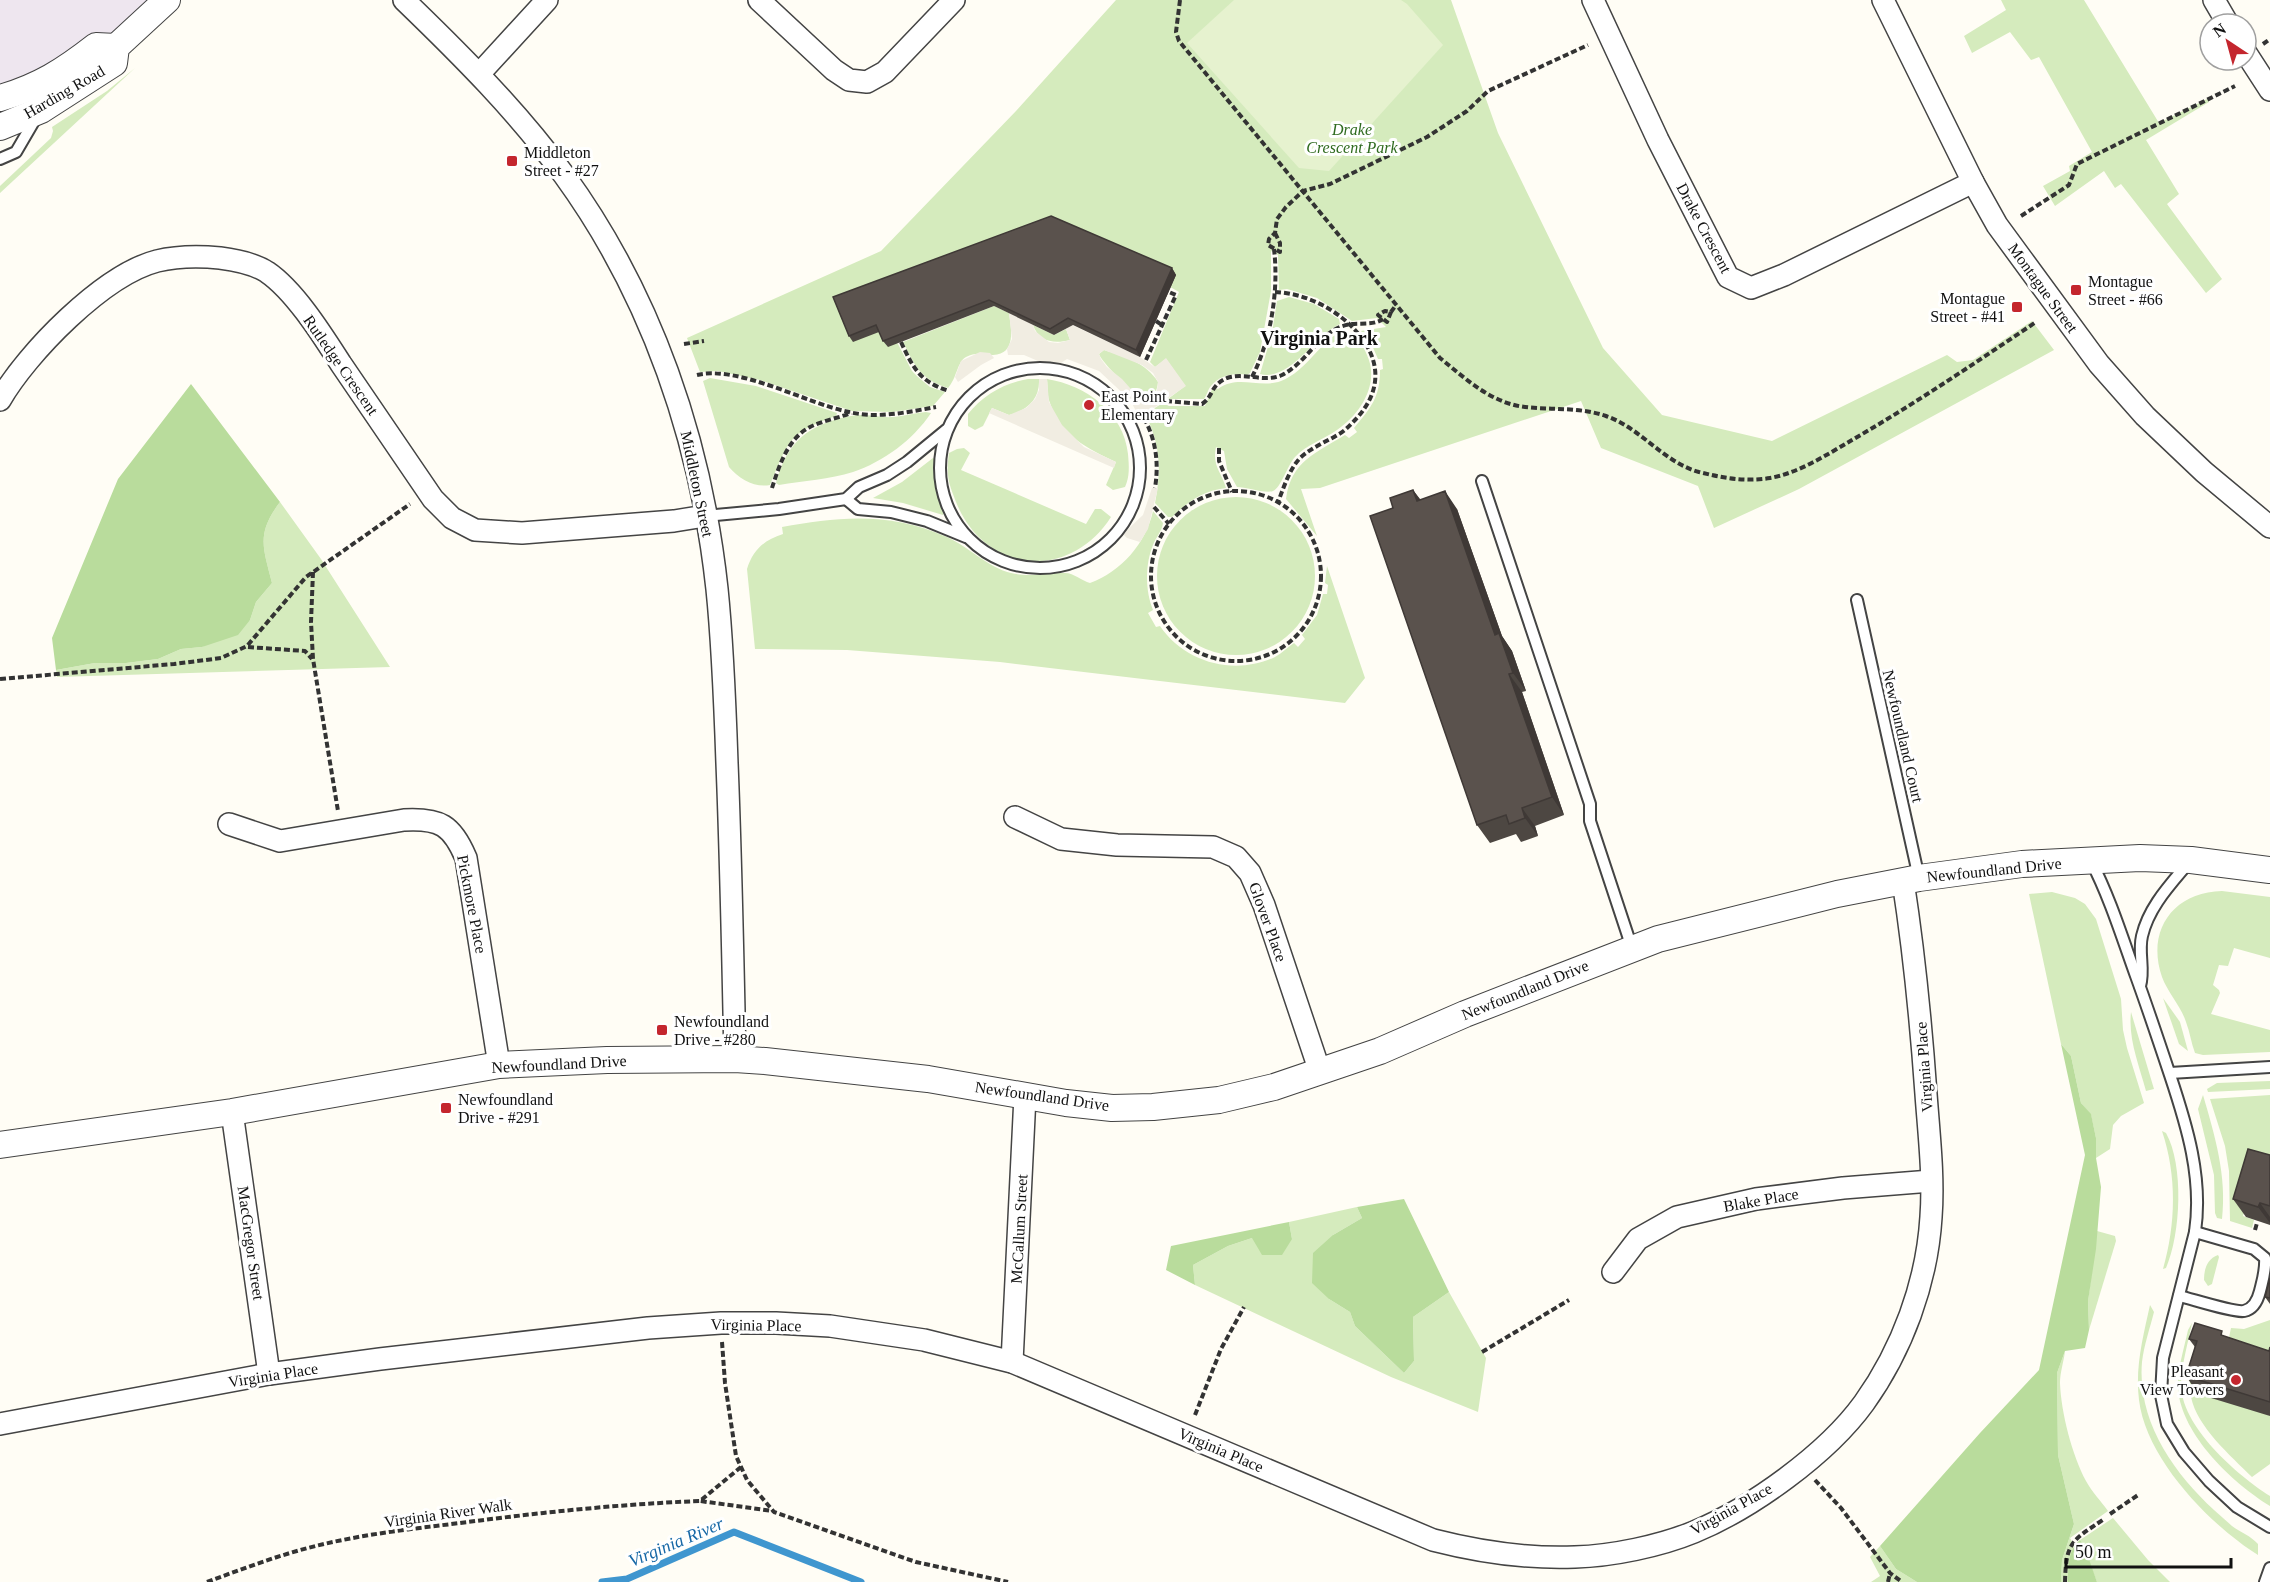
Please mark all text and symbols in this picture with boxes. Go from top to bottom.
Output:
north arrow [2198,12,2258,72]
text: N [2210,20,2230,41]
street label: Harding Road [21,62,108,123]
park label: Drake Crescent Park [1306,121,1399,156]
place label: Middleton Street - #27 [524,144,599,179]
marker: Middleton Street - #27 [505,154,519,168]
street label: Drake Crescent [1673,180,1735,276]
street label: Montague Street [2004,240,2081,337]
place label: Montague Street - #66 [2088,273,2163,308]
marker: Montague Street - #66 [2069,283,2083,297]
place label: Montague Street - #41 [1930,290,2005,325]
marker: Montague Street - #41 [2010,300,2024,314]
street label: Rutledge Crescent [299,312,382,419]
district label: Virginia Park [1260,327,1379,350]
place label: East Point Elementary [1101,388,1175,424]
marker: East Point Elementary [1082,398,1096,412]
street label: Middleton Street [677,429,717,539]
street label: Newfoundland Court [1879,668,1927,804]
street label: Pickmore Place [454,853,490,955]
street label: Newfoundland Drive [1926,854,2062,886]
street label: Glover Place [1246,880,1290,964]
street label: Newfoundland Drive [1459,957,1591,1023]
place label: Newfoundland Drive - #280 [674,1013,769,1048]
street label: Virginia Place [1912,1021,1937,1113]
marker: Newfoundland Drive - #280 [655,1023,669,1037]
street label: Newfoundland Drive [491,1052,627,1076]
street label: Newfoundland Drive [974,1078,1110,1114]
place label: Newfoundland Drive - #291 [458,1091,553,1126]
marker: Newfoundland Drive - #291 [439,1101,453,1115]
street label: McCallum Street [1008,1173,1030,1284]
street label: MacGregor Street [234,1185,268,1302]
street label: Blake Place [1722,1185,1800,1215]
street label: Virginia Place [710,1316,802,1335]
street label: Virginia Place [227,1360,319,1391]
place label: Pleasant View Towers [2140,1363,2225,1398]
marker: Pleasant View Towers [2229,1373,2243,1387]
street label: Virginia Place [1176,1424,1266,1476]
street label: Virginia Place [1687,1480,1775,1539]
street label: Virginia River Walk [383,1496,513,1531]
water label: Virginia River [625,1513,728,1571]
scale bar [2066,1531,2231,1569]
text: 50 m [2075,1542,2112,1562]

